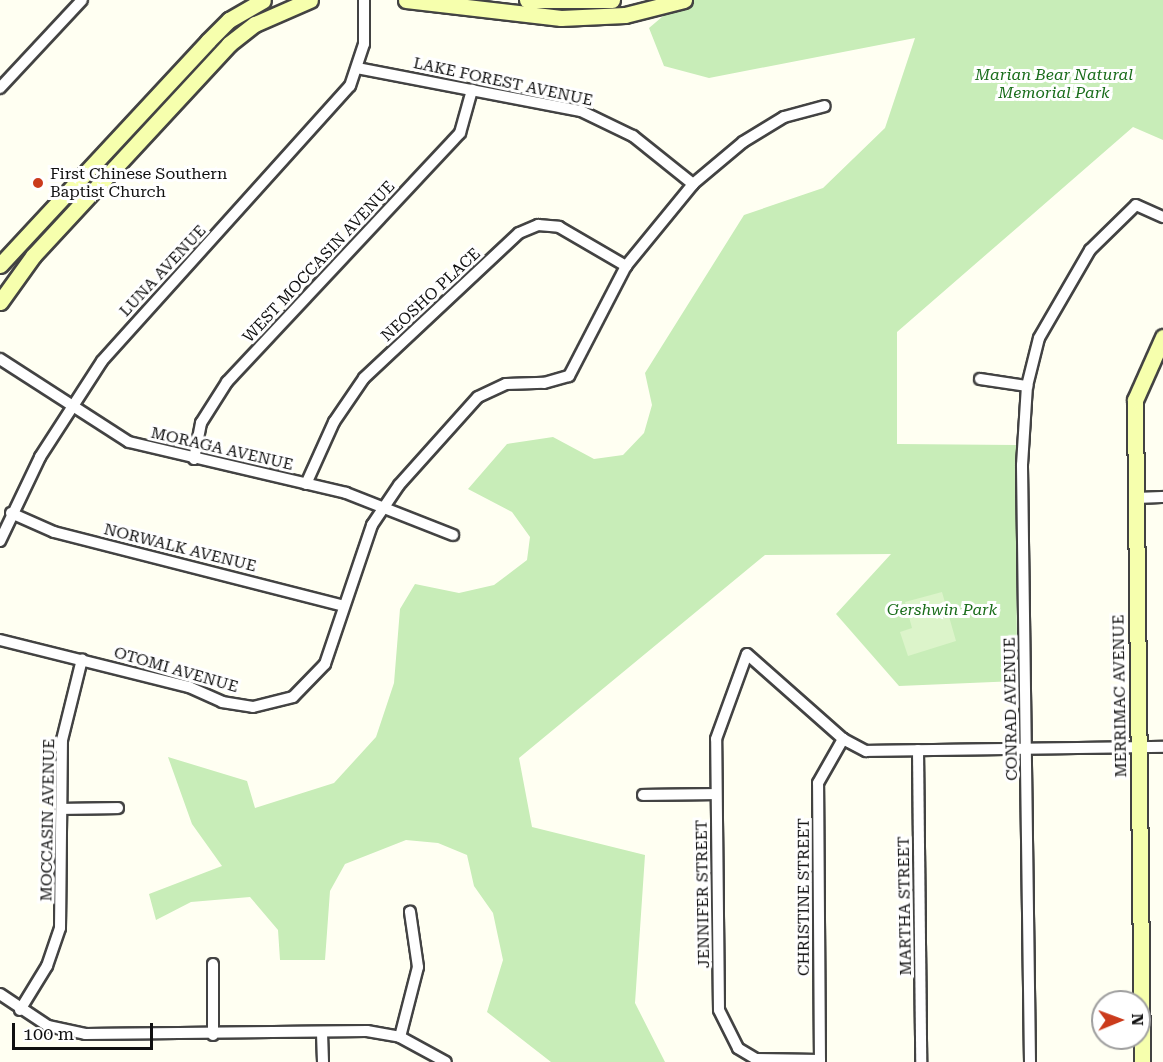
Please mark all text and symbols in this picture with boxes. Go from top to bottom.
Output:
street label: LAKE FOREST AVENUE [412,54,594,110]
park label: Marian Bear Natural Memorial Park [975,65,1133,103]
place label: First Chinese Southern Baptist Church [50,164,227,202]
marker: First Chinese Southern Baptist Church [31,176,45,190]
street label: WEST MOCCASIN AVENUE [239,177,399,347]
street label: LUNA AVENUE [116,221,210,321]
street label: NEOSHO PLACE [378,244,484,346]
street label: MORAGA AVENUE [149,423,295,475]
street label: NORWALK AVENUE [102,520,258,576]
park label: Gershwin Park [887,600,997,620]
street label: MERRIMAC AVENUE [1109,614,1131,778]
street label: CONRAD AVENUE [1000,637,1022,781]
street label: OTOMI AVENUE [112,643,240,697]
street label: MOCCASIN AVENUE [37,738,59,902]
street label: CHRISTINE STREET [794,818,814,976]
street label: JENNIFER STREET [692,820,714,968]
street label: MARTHA STREET [894,836,916,976]
north arrow [1091,990,1151,1050]
scale bar [15,1011,156,1049]
text: N [1128,1013,1147,1026]
text: 100 m [23,1023,74,1044]

